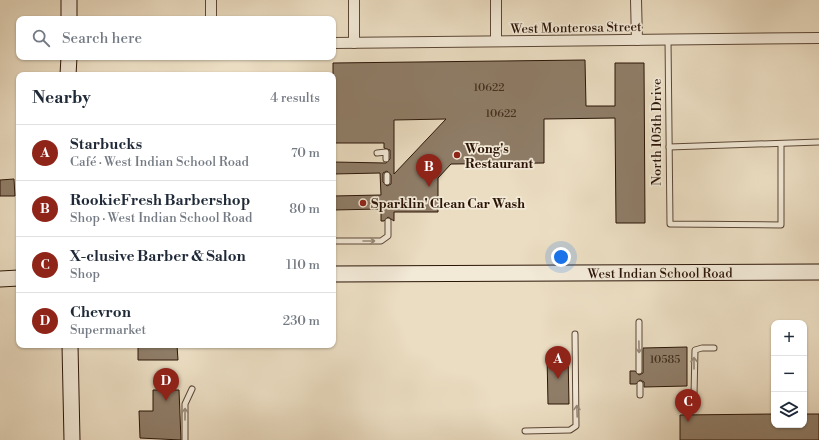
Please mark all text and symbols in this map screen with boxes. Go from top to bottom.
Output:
search box [16,16,336,60]
street label: West Monterosa Street [509,19,642,37]
icon: search [30,27,52,49]
text: Search here [62,29,142,48]
street label: North 105th Drive [649,78,665,186]
house number: 10622 [474,81,504,95]
text: Nearby [32,87,91,109]
text: 4 results [270,90,320,106]
house number: 10622 [486,107,516,121]
text: Starbucks [70,135,142,154]
place label: Wong's Restaurant [464,141,534,172]
text: A [40,145,50,161]
text: 70 m [291,145,320,161]
marker: Wong's Restaurant [452,150,462,160]
text: Café · West Indian School Road [70,154,249,170]
pin: B [416,154,442,187]
text: RookieFresh Barbershop [70,191,250,210]
place label: Sparklin' Clean Car Wash [371,196,525,212]
marker: Sparklin' Clean Car Wash [358,198,368,208]
text: B [40,201,50,217]
text: 80 m [289,201,320,217]
text: Shop · West Indian School Road [70,210,252,226]
one-way arrow [362,237,375,245]
text: X-clusive Barber & Salon [70,247,246,266]
your location [551,247,571,267]
text: C [40,257,50,273]
text: 110 m [286,257,320,273]
street label: West Indian School Road [586,265,733,282]
text: Shop [70,266,100,282]
text: Chevron [70,303,131,322]
text: D [40,313,50,329]
text: 230 m [283,313,320,329]
map controls [771,320,807,428]
button: + [771,320,807,356]
text: Supermarket [70,322,146,338]
one-way arrow [635,340,643,353]
pin: A [545,346,571,379]
house number: 10585 [650,353,680,367]
button: − [771,356,807,392]
one-way arrow [690,357,698,370]
pin: D [153,368,179,401]
pin: C [675,389,701,422]
button: layers [771,392,807,428]
one-way arrow [573,405,580,418]
one-way arrow [181,408,189,421]

